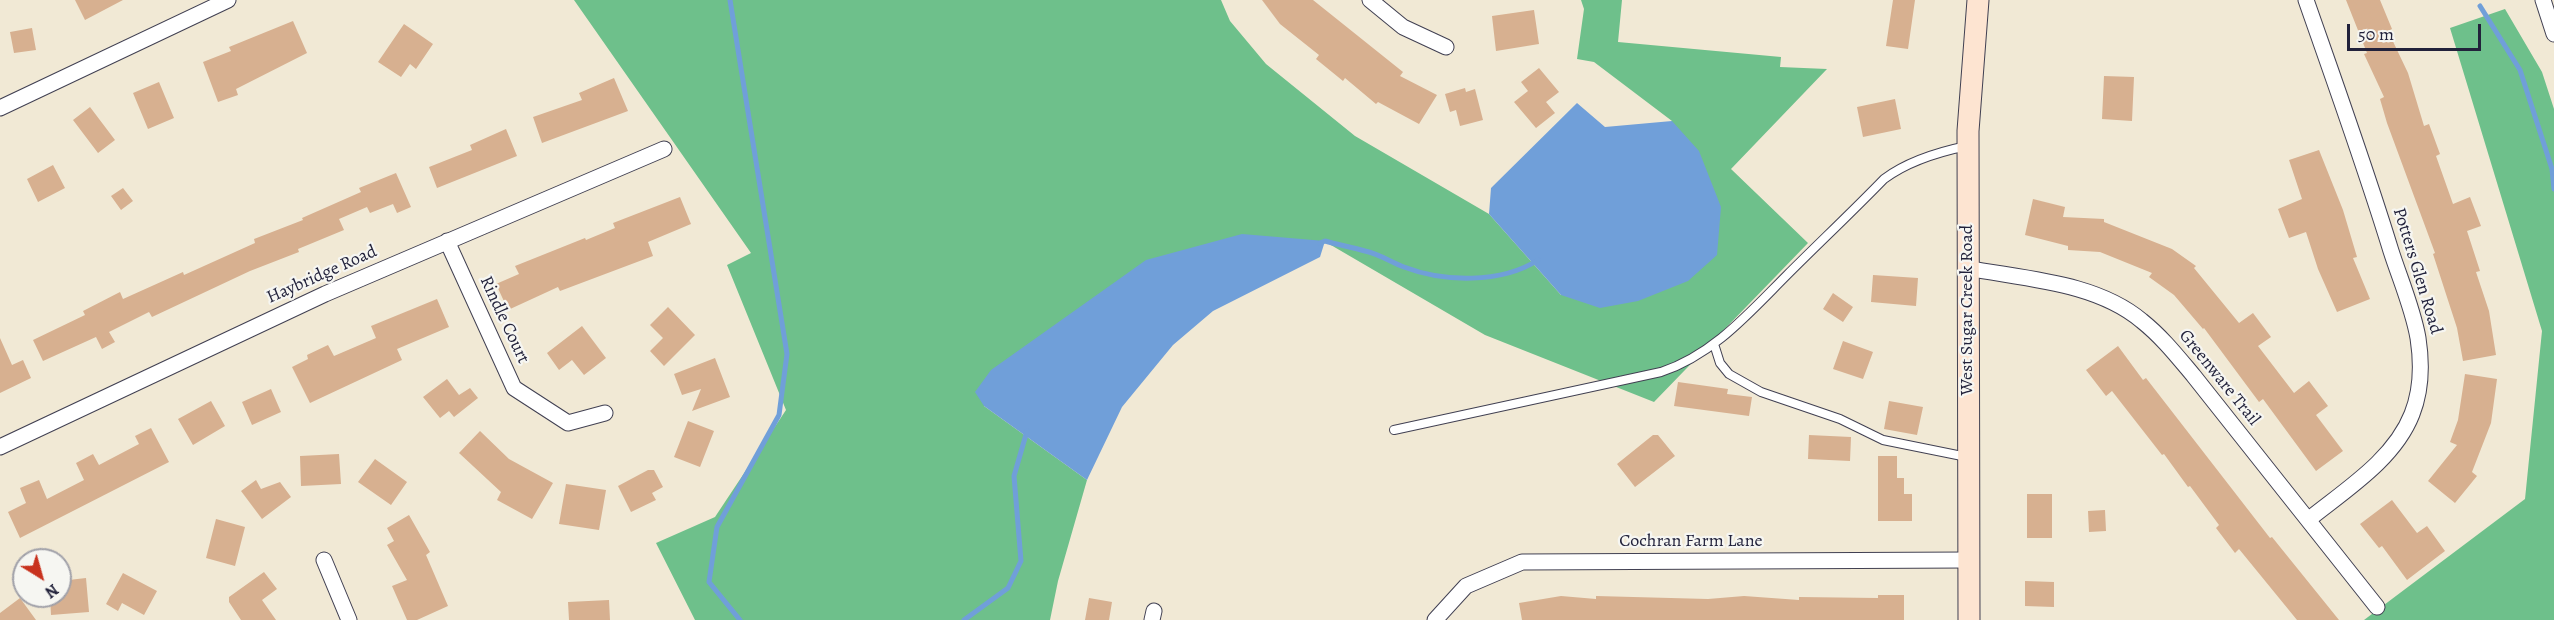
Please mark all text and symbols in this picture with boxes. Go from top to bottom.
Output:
scale bar [2350,12,2484,50]
text: 50 m [2358,22,2394,46]
street label: Potters Glen Road [2388,205,2446,337]
street label: West Sugar Creek Road [1957,225,1979,395]
street label: Haybridge Road [264,241,380,309]
street label: Rindle Court [474,273,534,367]
street label: Greenware Trail [2174,326,2264,430]
street label: Cochran Farm Lane [1619,531,1763,553]
north arrow [12,548,72,608]
text: N [40,578,63,603]

